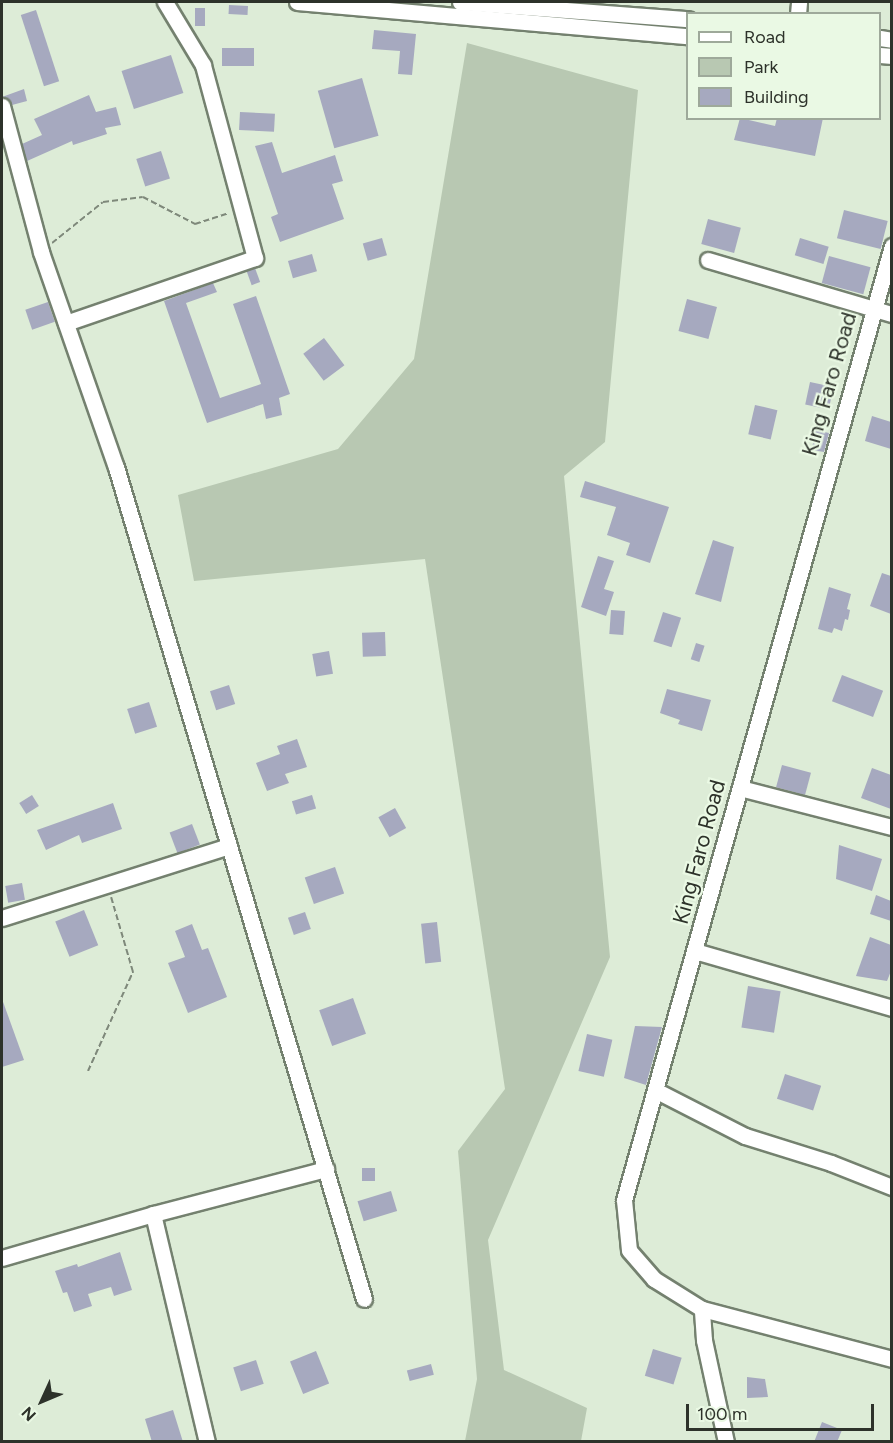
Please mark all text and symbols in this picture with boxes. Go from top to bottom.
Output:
legend [686,12,881,120]
text: Road [744,26,785,48]
text: Park [744,56,778,78]
text: Building [744,86,809,108]
street label: King Faro Road [796,309,862,459]
street label: King Faro Road [667,777,731,927]
north arrow [12,1371,72,1431]
scale bar [689,1392,876,1430]
text: N [18,1403,40,1425]
text: 100 m [697,1403,747,1425]

